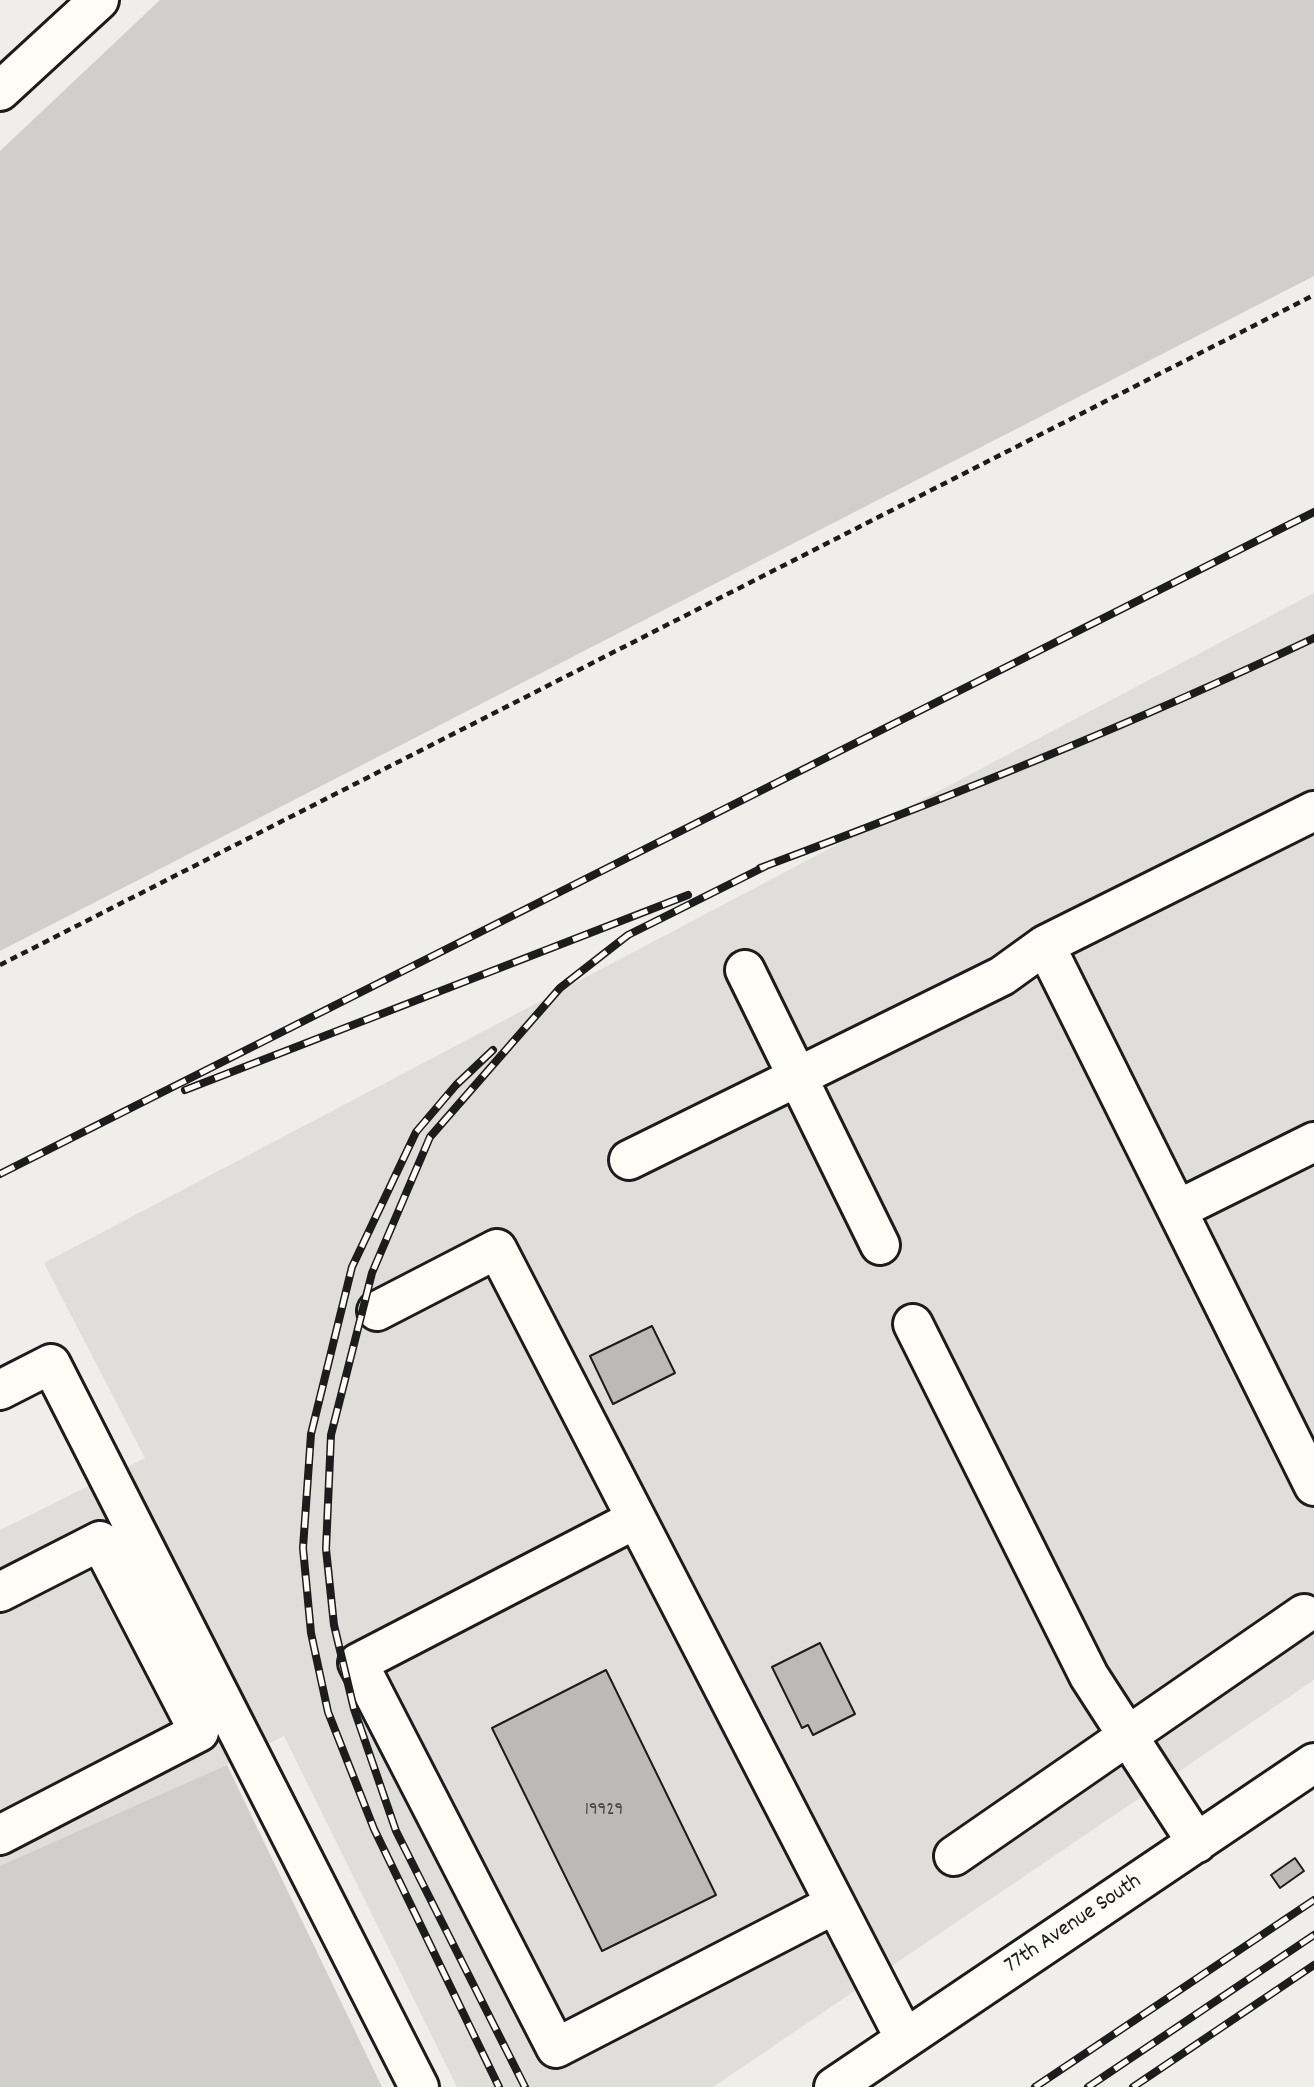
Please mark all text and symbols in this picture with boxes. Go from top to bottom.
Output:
house number: 19929 [585,1800,623,1822]
street label: 77th Avenue South [1000,1869,1148,1981]

